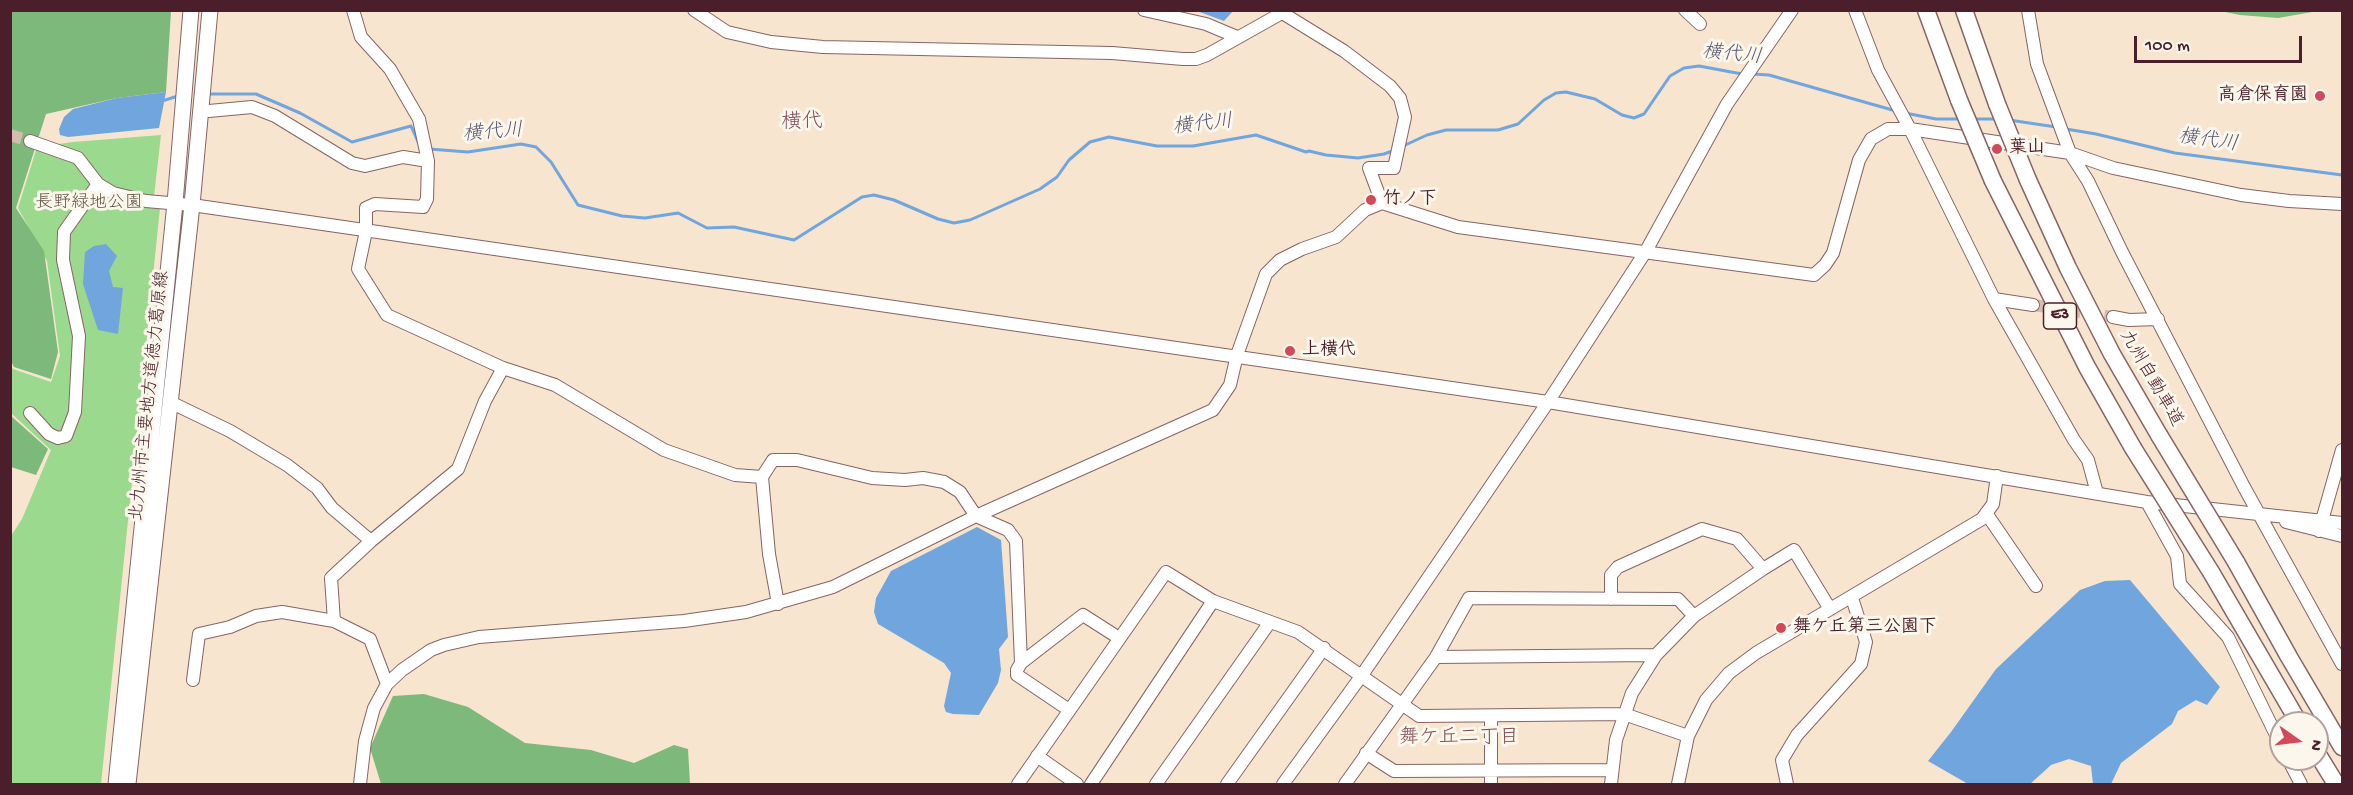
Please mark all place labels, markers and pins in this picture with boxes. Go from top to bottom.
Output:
place label: 高倉保育園 [2218,85,2308,107]
marker: 高倉保育園 [2313,89,2327,103]
place label: 葉山 [2009,138,2045,160]
marker: 葉山 [1990,142,2004,156]
place label: 竹ノ下 [1383,189,1437,211]
marker: 竹ノ下 [1364,193,1378,207]
place label: 上横代 [1302,340,1356,362]
marker: 上横代 [1283,344,1297,358]
place label: 舞ケ丘第三公園下 [1793,617,1937,639]
marker: 舞ケ丘第三公園下 [1774,621,1788,635]

